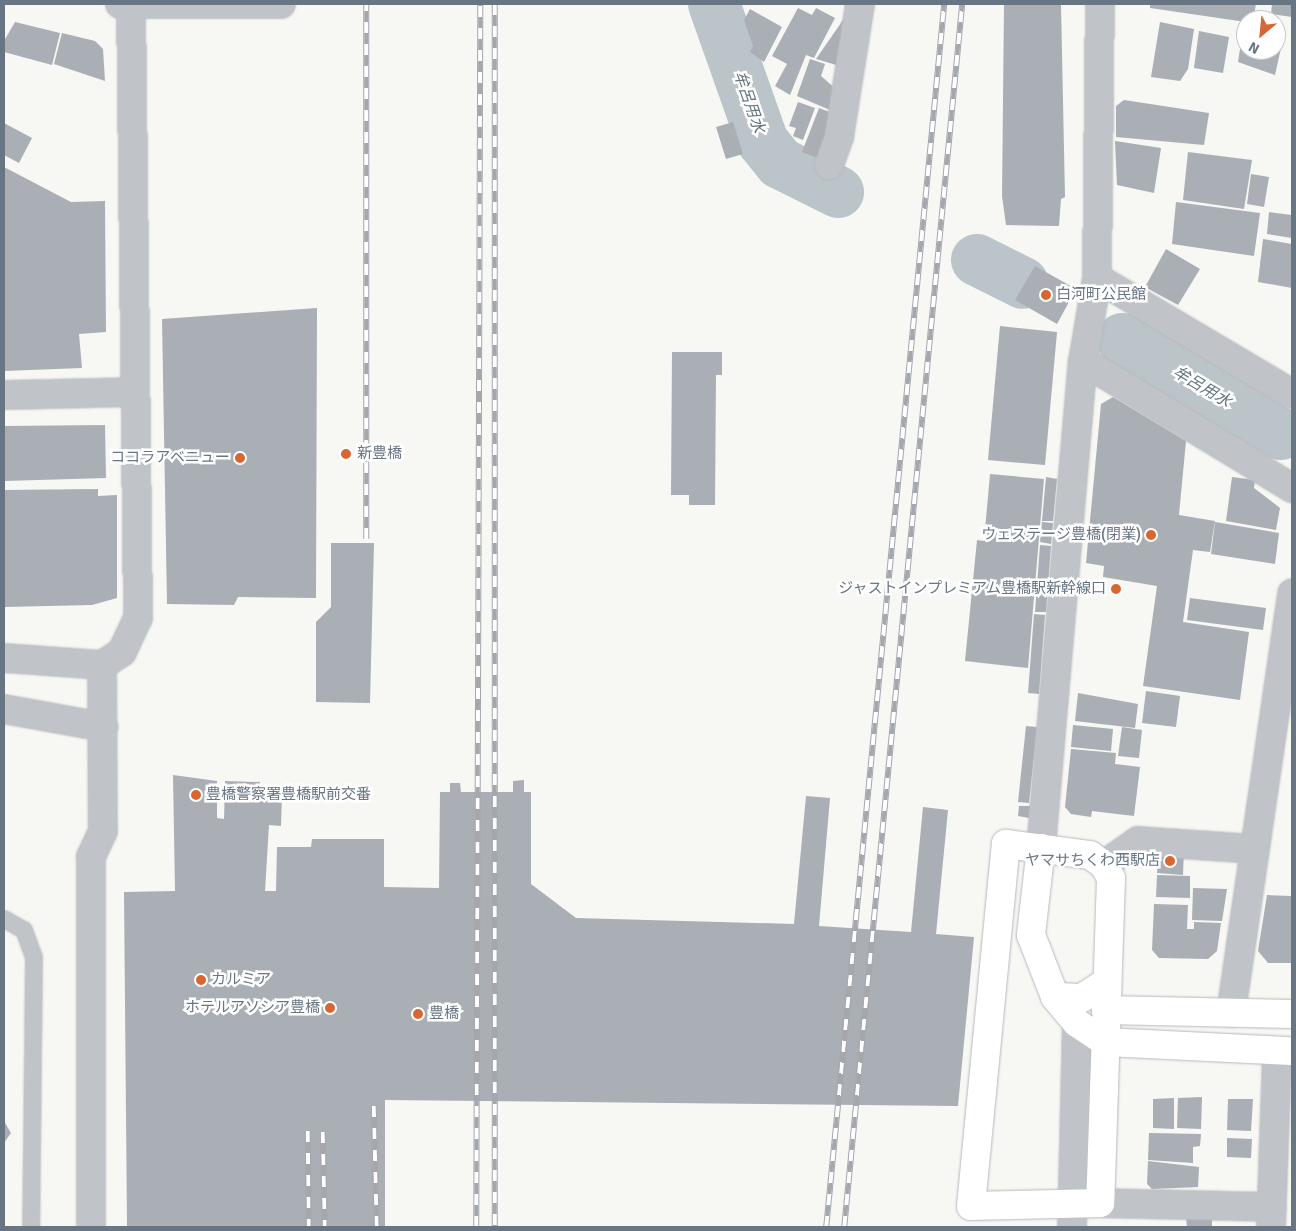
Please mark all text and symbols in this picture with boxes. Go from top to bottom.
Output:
north arrow [1236,10,1286,60]
text: N [1246,38,1262,58]
water label: 牟呂用水 [730,69,768,135]
place label: 白河町公民館 [1056,286,1146,304]
marker: 白河町公民館 [1040,289,1052,301]
water label: 牟呂用水 [1170,362,1234,412]
place label: 新豊橋 [357,445,402,463]
marker: 新豊橋 [339,447,353,461]
place label: ココラアベニュー [110,449,230,467]
marker: ココラアベニュー [234,452,246,464]
place label: ウェステージ豊橋(閉業) [981,526,1141,544]
marker: ウェステージ豊橋(閉業) [1145,529,1157,541]
place label: ジャストインプレミアム豊橋駅新幹線口 [836,580,1106,598]
marker: ジャストインプレミアム豊橋駅新幹線口 [1110,583,1122,595]
place label: 豊橋警察署豊橋駅前交番 [206,786,371,804]
marker: 豊橋警察署豊橋駅前交番 [190,789,202,801]
place label: ヤマサちくわ西駅店 [1025,852,1160,870]
marker: ヤマサちくわ西駅店 [1164,855,1176,867]
place label: カルミア [211,971,271,989]
marker: カルミア [195,974,207,986]
place label: ホテルアソシア豊橋 [185,999,320,1017]
marker: ホテルアソシア豊橋 [324,1002,336,1014]
place label: 豊橋 [429,1005,459,1023]
marker: 豊橋 [411,1007,425,1021]

